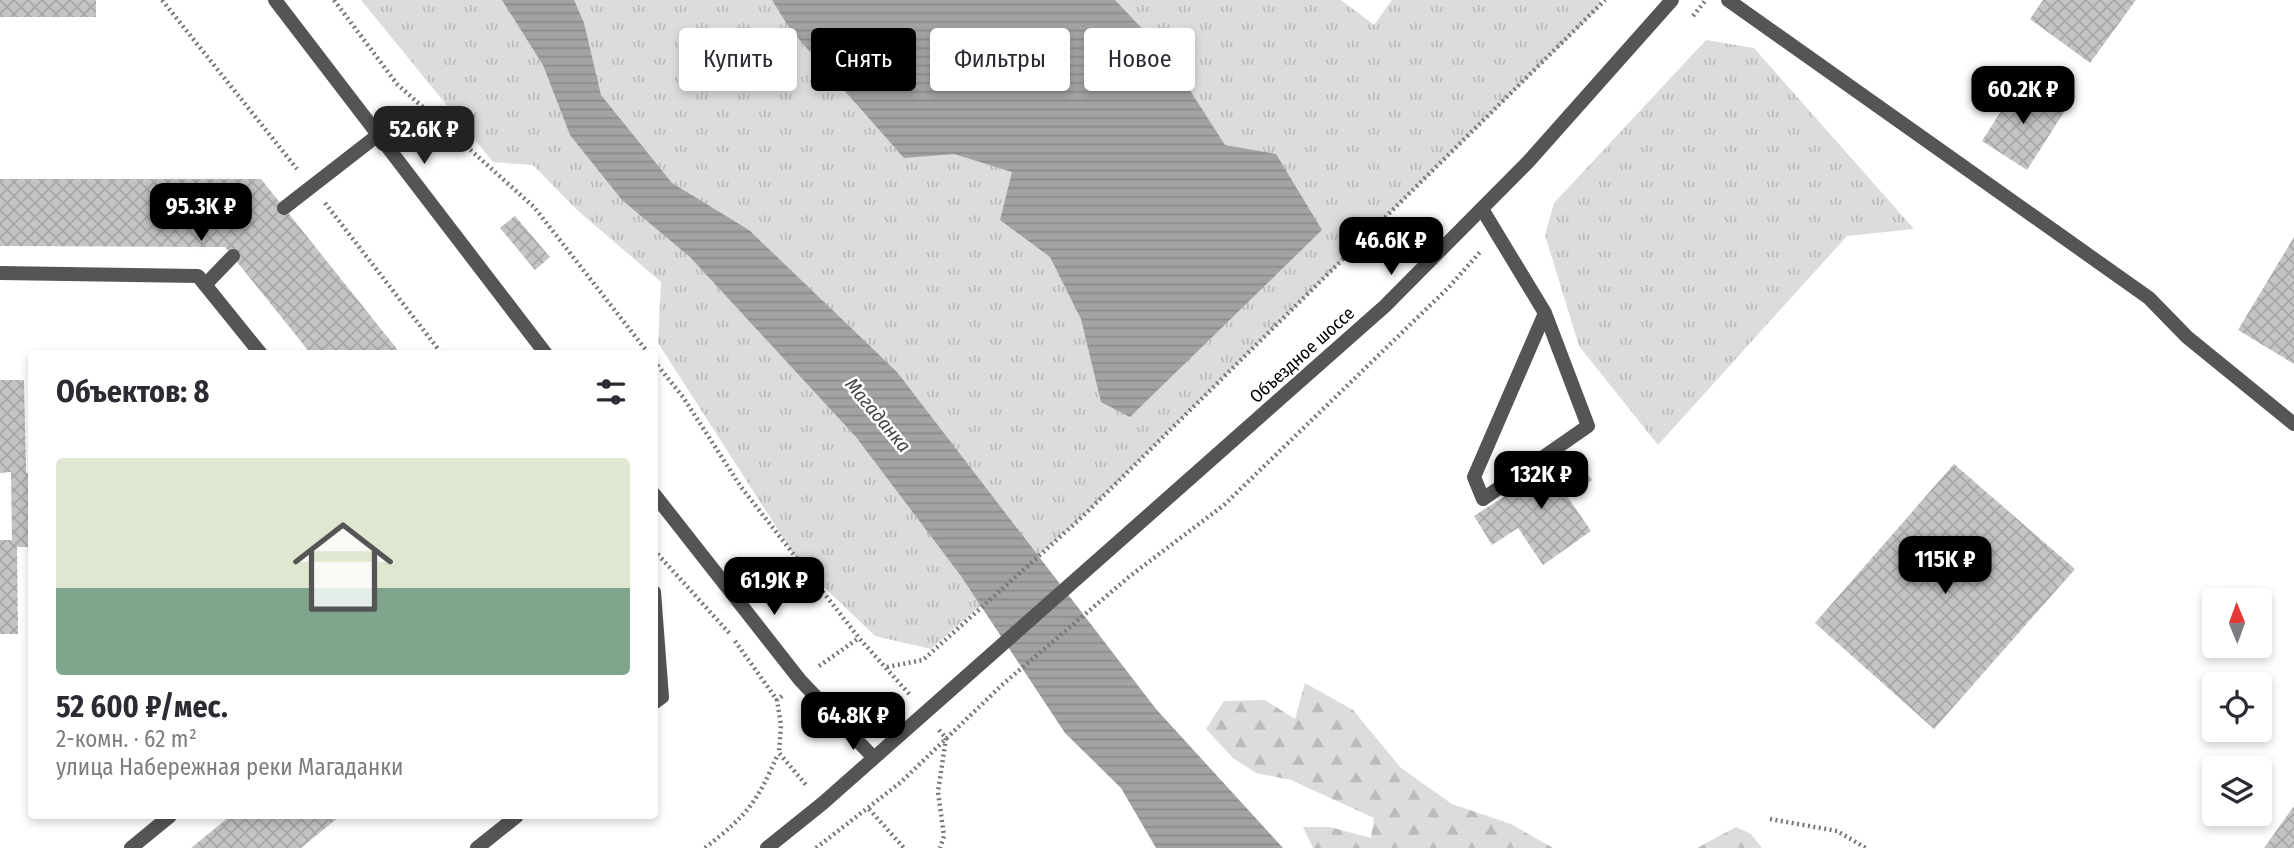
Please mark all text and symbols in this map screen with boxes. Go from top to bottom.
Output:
chip: Купить [679,28,797,91]
chip: Снять [811,28,916,91]
chip: Фильтры [930,28,1070,91]
chip: Новое [1084,28,1195,91]
pin: 60.2K ₽ [1958,66,2088,126]
text: 60.2K ₽ [1987,75,2059,103]
pin: 52.6K ₽ [359,106,489,166]
text: 52.6K ₽ [389,115,459,143]
pin: 95.3K ₽ [136,184,266,243]
text: 95.3K ₽ [166,192,236,220]
pin: 46.6K ₽ [1326,218,1456,277]
text: 46.6K ₽ [1355,226,1427,254]
street label: Объездное шоссе [1245,302,1359,408]
icon: filters [592,373,630,411]
water label: Магаданка [840,373,916,457]
text: Объектов: 8 [56,374,209,410]
pin: 132K ₽ [1484,452,1598,511]
text: 132K ₽ [1510,460,1572,488]
icon: home [280,504,406,630]
pin: 115K ₽ [1888,536,2002,596]
text: 115K ₽ [1915,545,1975,573]
pin: 61.9K ₽ [709,558,839,617]
text: 61.9K ₽ [740,566,808,594]
north arrow [2202,588,2272,658]
map controls [2202,588,2272,826]
button: locate [2202,672,2272,742]
text: 52 600 ₽/мес. [56,689,228,725]
pin: 64.8K ₽ [788,692,918,752]
text: 64.8K ₽ [817,701,889,729]
text: 2-комн. · 62 m² [56,725,197,753]
text: улица Набережная реки Магаданки [56,753,403,781]
button: layers [2202,756,2272,826]

